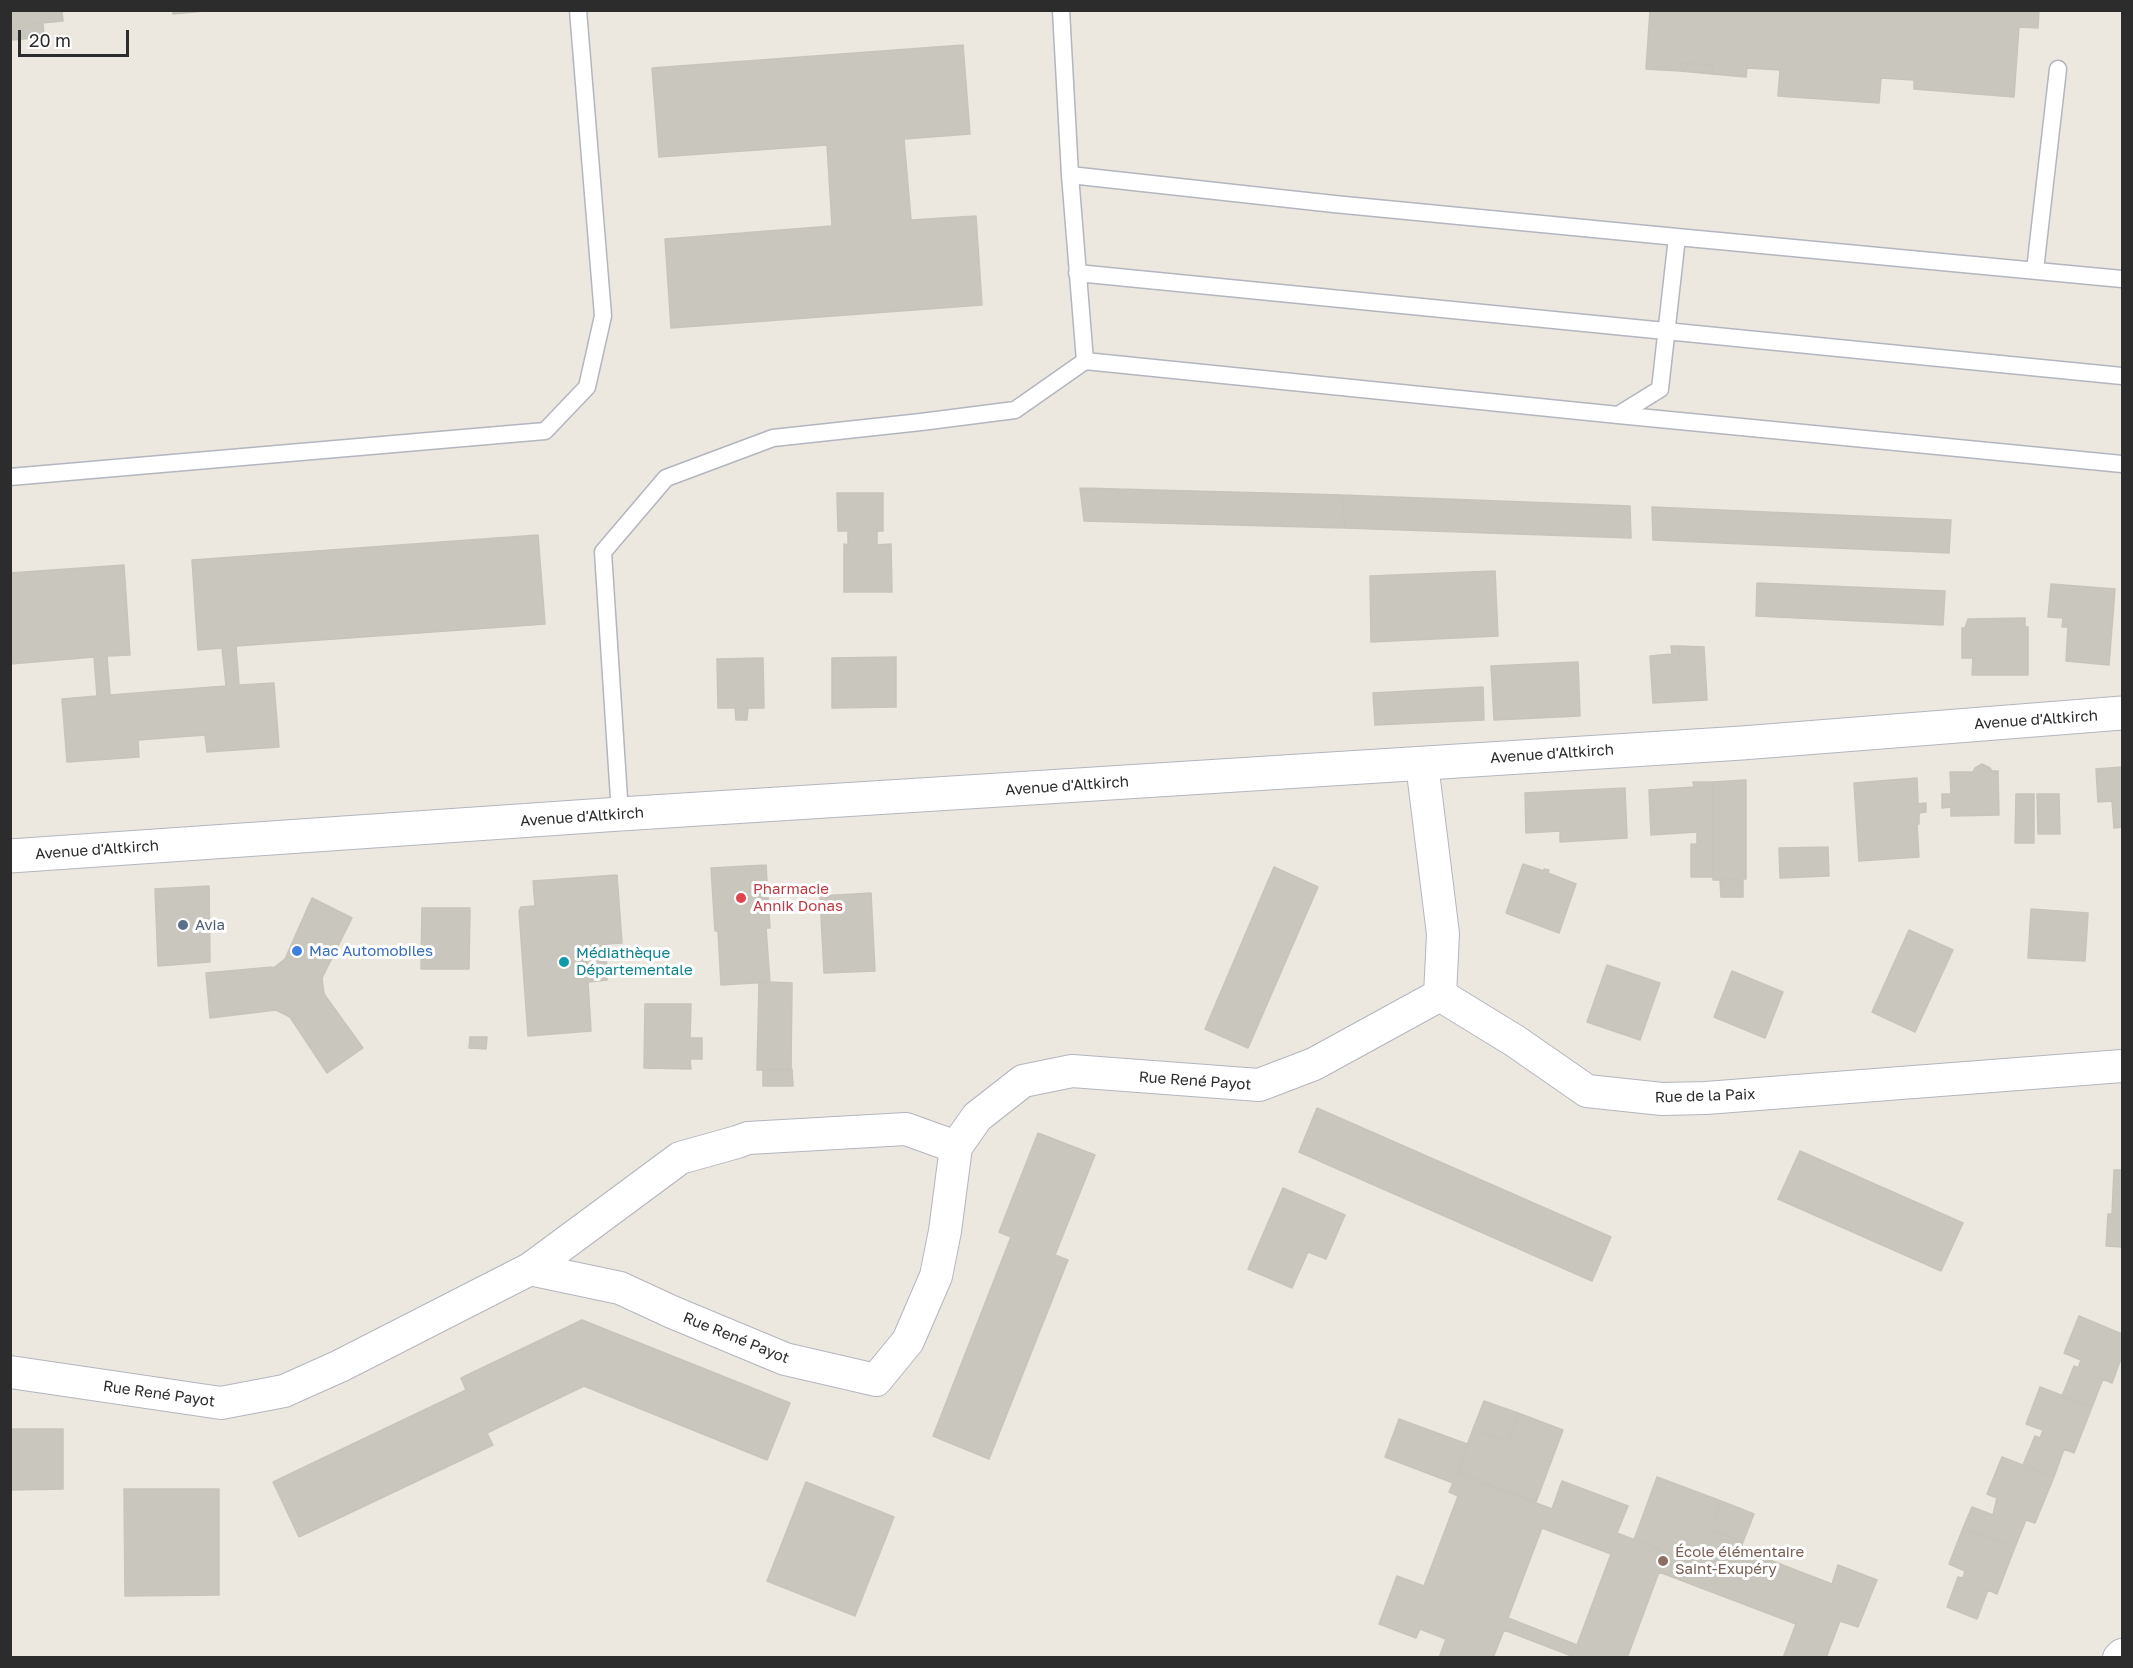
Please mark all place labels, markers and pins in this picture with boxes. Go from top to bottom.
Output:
place label: Pharmacie Annik Donas [753,880,843,915]
marker: Pharmacie Annik Donas [734,891,748,905]
place label: Avia [195,916,225,934]
marker: Avia [176,918,190,932]
place label: Mac Automobiles [309,942,433,960]
marker: Mac Automobiles [290,944,304,958]
place label: Médiathèque Départementale [576,944,693,979]
marker: Médiathèque Départementale [557,955,571,969]
place label: École élémentaire Saint-Exupéry [1675,1543,1804,1578]
marker: École élémentaire Saint-Exupéry [1656,1554,1670,1568]

